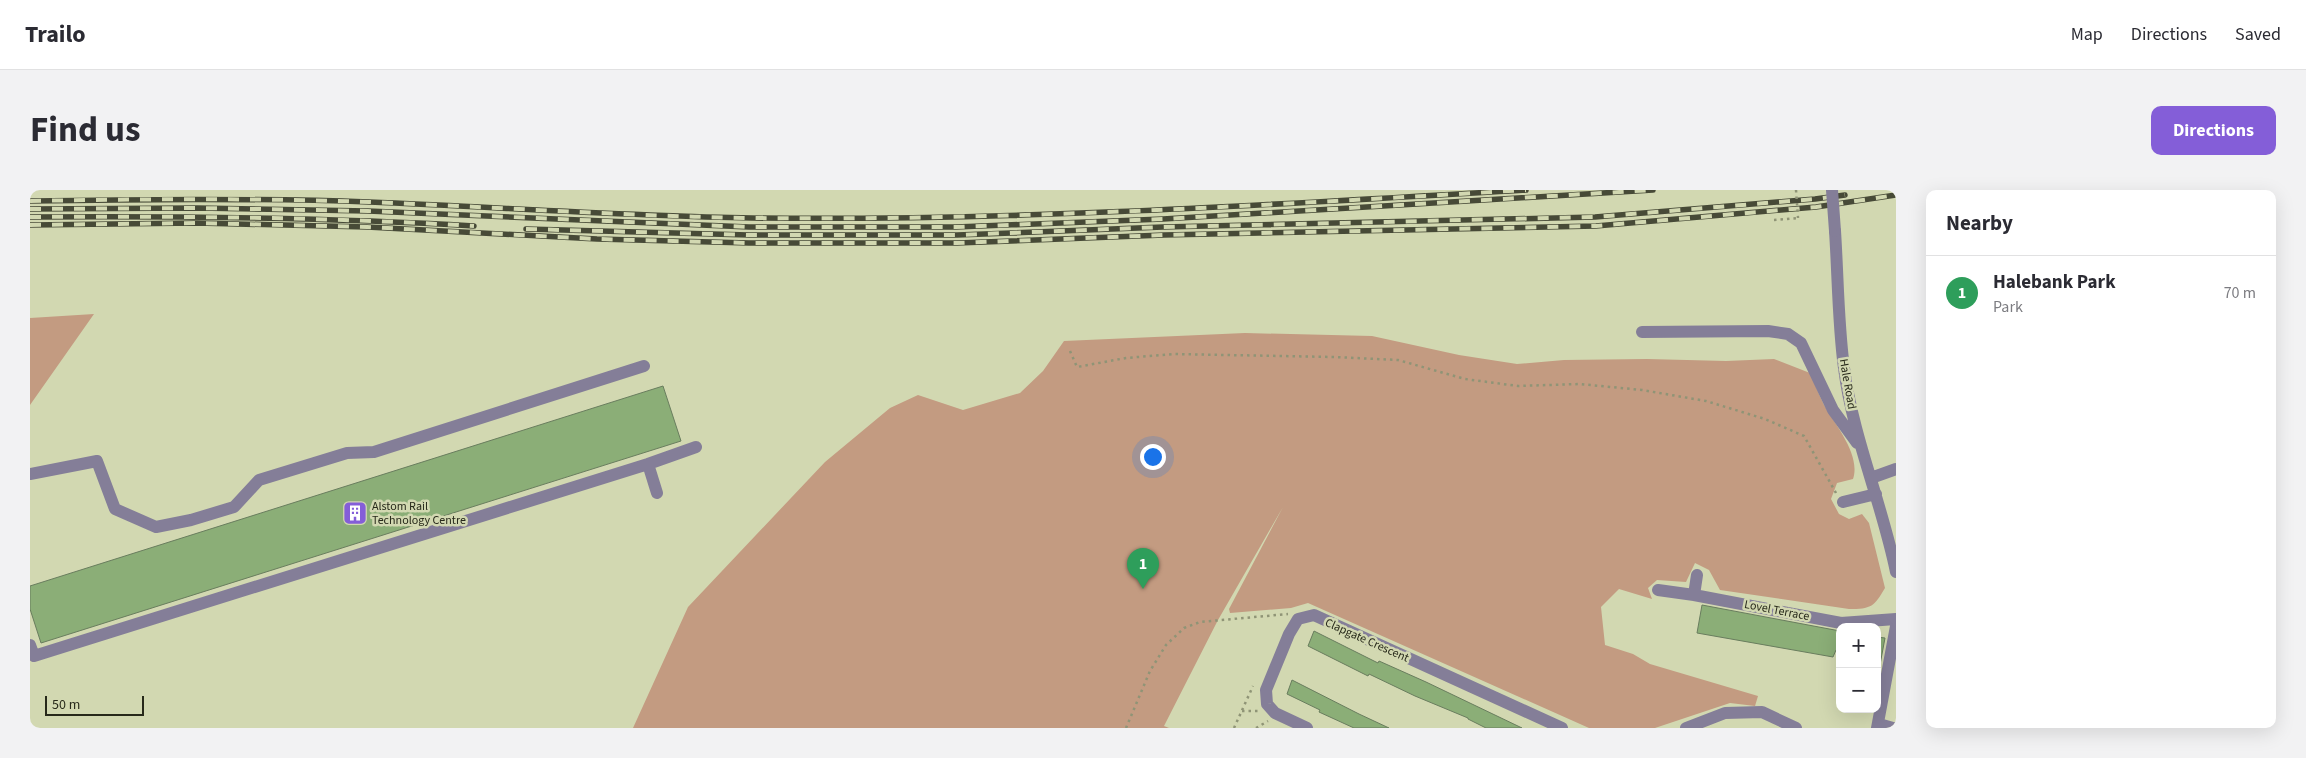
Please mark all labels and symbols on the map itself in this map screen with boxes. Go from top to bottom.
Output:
street label: Hale Road [1835,357,1860,411]
your location [1140,444,1166,470]
place label: Alstom Rail Technology Centre [372,498,466,529]
building icon: Alstom Rail Technology Centre [342,500,368,526]
pin: 1 [1127,548,1159,589]
street label: Lovel Terrace [1743,596,1811,625]
street label: Clapgate Crescent [1322,614,1411,667]
scale bar [45,693,144,716]

